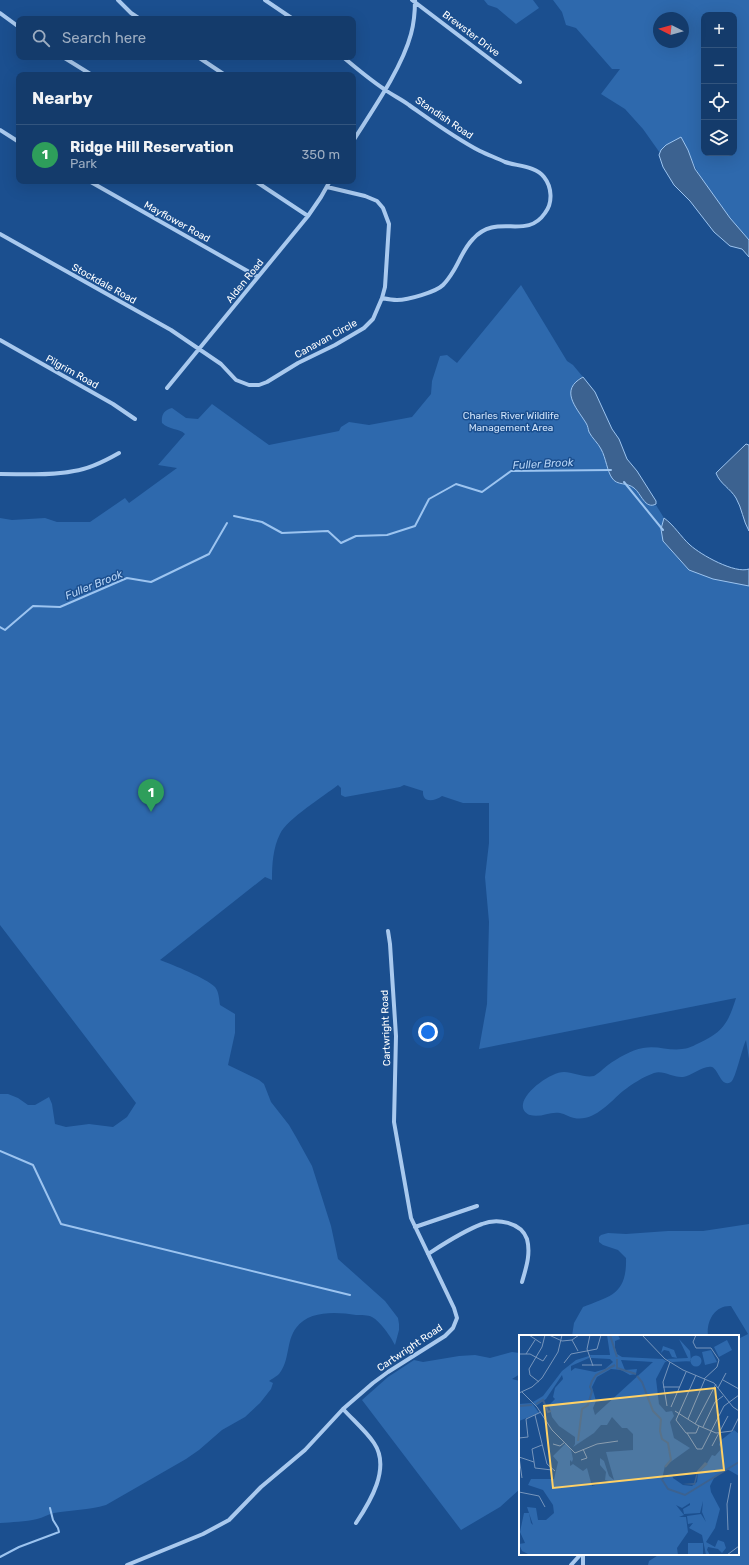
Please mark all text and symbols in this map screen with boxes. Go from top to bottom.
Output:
street label: Brewster Drive [440,9,502,60]
north arrow [653,12,689,48]
map controls [701,12,737,156]
button: + [701,12,737,48]
search box [16,16,356,60]
icon: search [30,27,52,49]
text: Search here [62,29,146,47]
button: − [701,48,737,84]
button: locate [701,84,737,120]
text: Nearby [32,88,93,108]
street label: Standish Road [413,94,475,142]
button: layers [701,120,737,156]
text: Ridge Hill Reservation [70,138,234,156]
text: 1 [42,147,48,162]
text: 350 m [301,147,340,162]
text: Park [70,156,97,171]
street label: Mayflower Road [142,199,212,245]
street label: Alden Road [224,257,266,305]
street label: Stockdale Road [70,261,138,307]
street label: Canavan Circle [293,317,360,361]
street label: Pilgrim Road [44,353,101,391]
park label: Charles River Wildlife Management Area [463,410,560,434]
water label: Fuller Brook [512,456,574,472]
water label: Fuller Brook [63,567,125,602]
pin: 1 [138,779,164,812]
street label: Cartwright Road [379,990,393,1066]
your location [418,1022,438,1042]
street label: Cartwright Road [375,1322,445,1374]
inset map [519,1335,739,1555]

